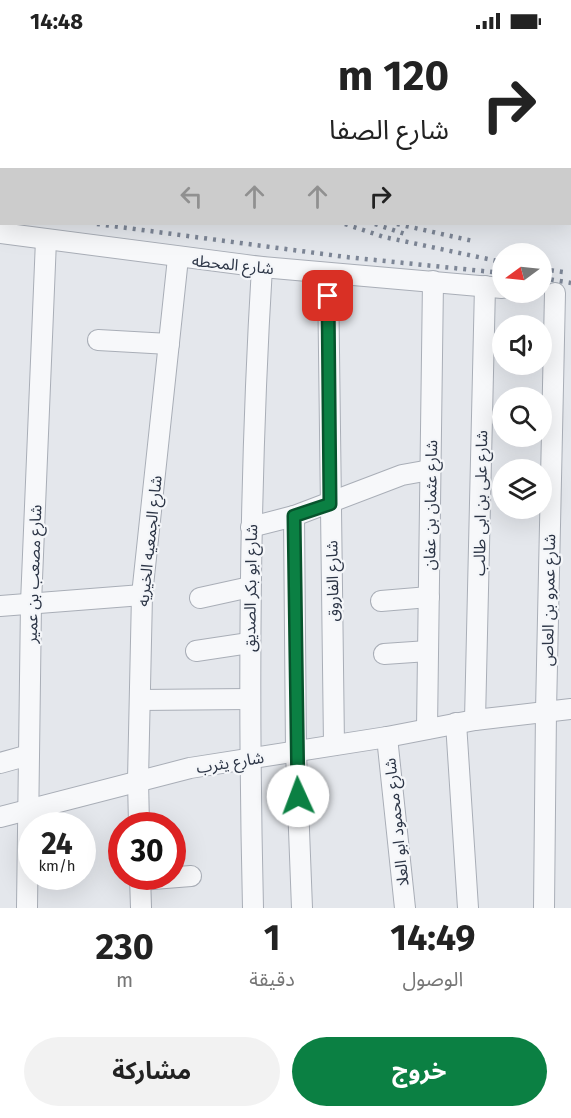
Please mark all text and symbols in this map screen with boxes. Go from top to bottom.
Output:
text: 14:48 [30,8,83,35]
text: 120 m [338,51,449,101]
icon: right [470,66,548,144]
text: شارع الصفا [329,114,449,146]
icon: left [175,180,208,213]
icon: ahead [238,180,271,213]
icon: ahead [301,180,334,213]
icon: right [364,180,397,213]
north arrow [492,243,552,303]
map controls [492,243,552,519]
street label: شارع المحطه [191,251,275,281]
pin [302,270,353,321]
icon: arrive [311,279,344,312]
button: sound [492,315,552,375]
button: search [492,387,552,447]
street label: شارع على بن ابى طالب [470,430,494,576]
street label: شارع عثمان بن عفان [420,440,444,570]
button: layers [492,459,552,519]
street label: شارع الجمعيه الخيريه [133,475,169,608]
street label: شارع مصعب بن عمير [22,504,48,645]
street label: شارع ابو بكر الصديق [240,524,264,652]
street label: شارع عمرو بن العاص [538,534,562,666]
street label: شارع الفاروق [322,540,346,622]
street label: شارع يثرب [195,748,266,780]
street label: شارع محمود ابو العلا [380,757,416,887]
position arrow [266,764,330,828]
speed limit sign: 30 [108,812,186,890]
text: 24 [41,826,73,862]
text: km/h [38,857,76,875]
text: 1 [264,916,280,960]
text: 14:49 [390,916,476,960]
text: 230 [96,925,154,969]
text: دقيقة [249,967,295,991]
text: الوصول [402,967,463,991]
text: m [116,968,133,992]
button: مشاركة [24,1037,280,1106]
button: خروج [292,1037,547,1106]

